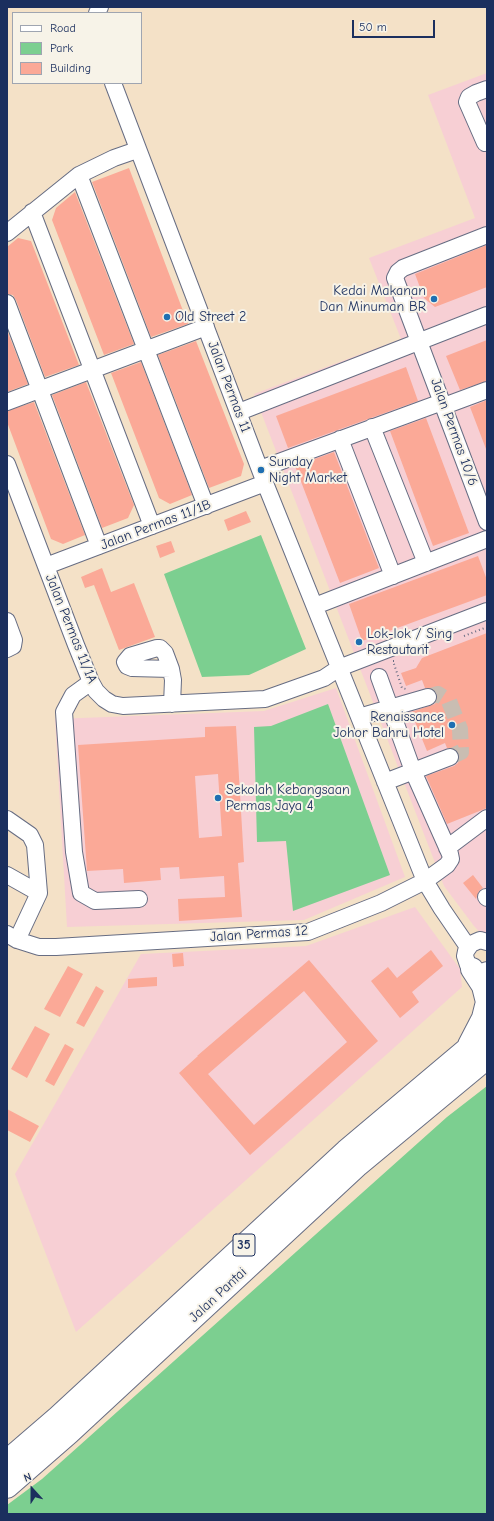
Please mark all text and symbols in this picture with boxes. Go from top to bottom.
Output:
legend [12,12,142,84]
scale bar [354,12,437,38]
text: 50 m [359,20,387,34]
text: Road [50,21,76,35]
text: Park [50,41,73,55]
text: Building [50,61,91,75]
place label: Kedai Makanan Dan Minuman BR [320,283,426,316]
marker: Kedai Makanan Dan Minuman BR [429,294,439,304]
place label: Old Street 2 [175,309,246,325]
marker: Old Street 2 [162,312,172,322]
street label: Jalan Permas 11 [204,339,254,435]
street label: Jalan Permas 10/6 [427,376,481,488]
place label: Sunday Night Market [269,454,347,486]
marker: Sunday Night Market [256,465,266,475]
street label: Jalan Permas 11/1B [98,496,214,554]
street label: Jalan Permas 11/1A [41,572,101,686]
place label: Lok-lok / Sing Restautant [367,626,452,658]
marker: Lok-lok / Sing Restautant [354,637,364,647]
place label: Renaissance Johor Bahru Hotel [333,709,444,742]
marker: Renaissance Johor Bahru Hotel [447,720,457,730]
place label: Sekolah Kebangsaan Permas Jaya 4 [226,782,350,814]
marker: Sekolah Kebangsaan Permas Jaya 4 [213,793,223,803]
street label: Jalan Permas 12 [209,922,309,946]
road number: 35 [233,1234,255,1256]
street label: Jalan Pantai [186,1264,250,1326]
north arrow [12,1469,52,1509]
text: N [22,1470,33,1485]

